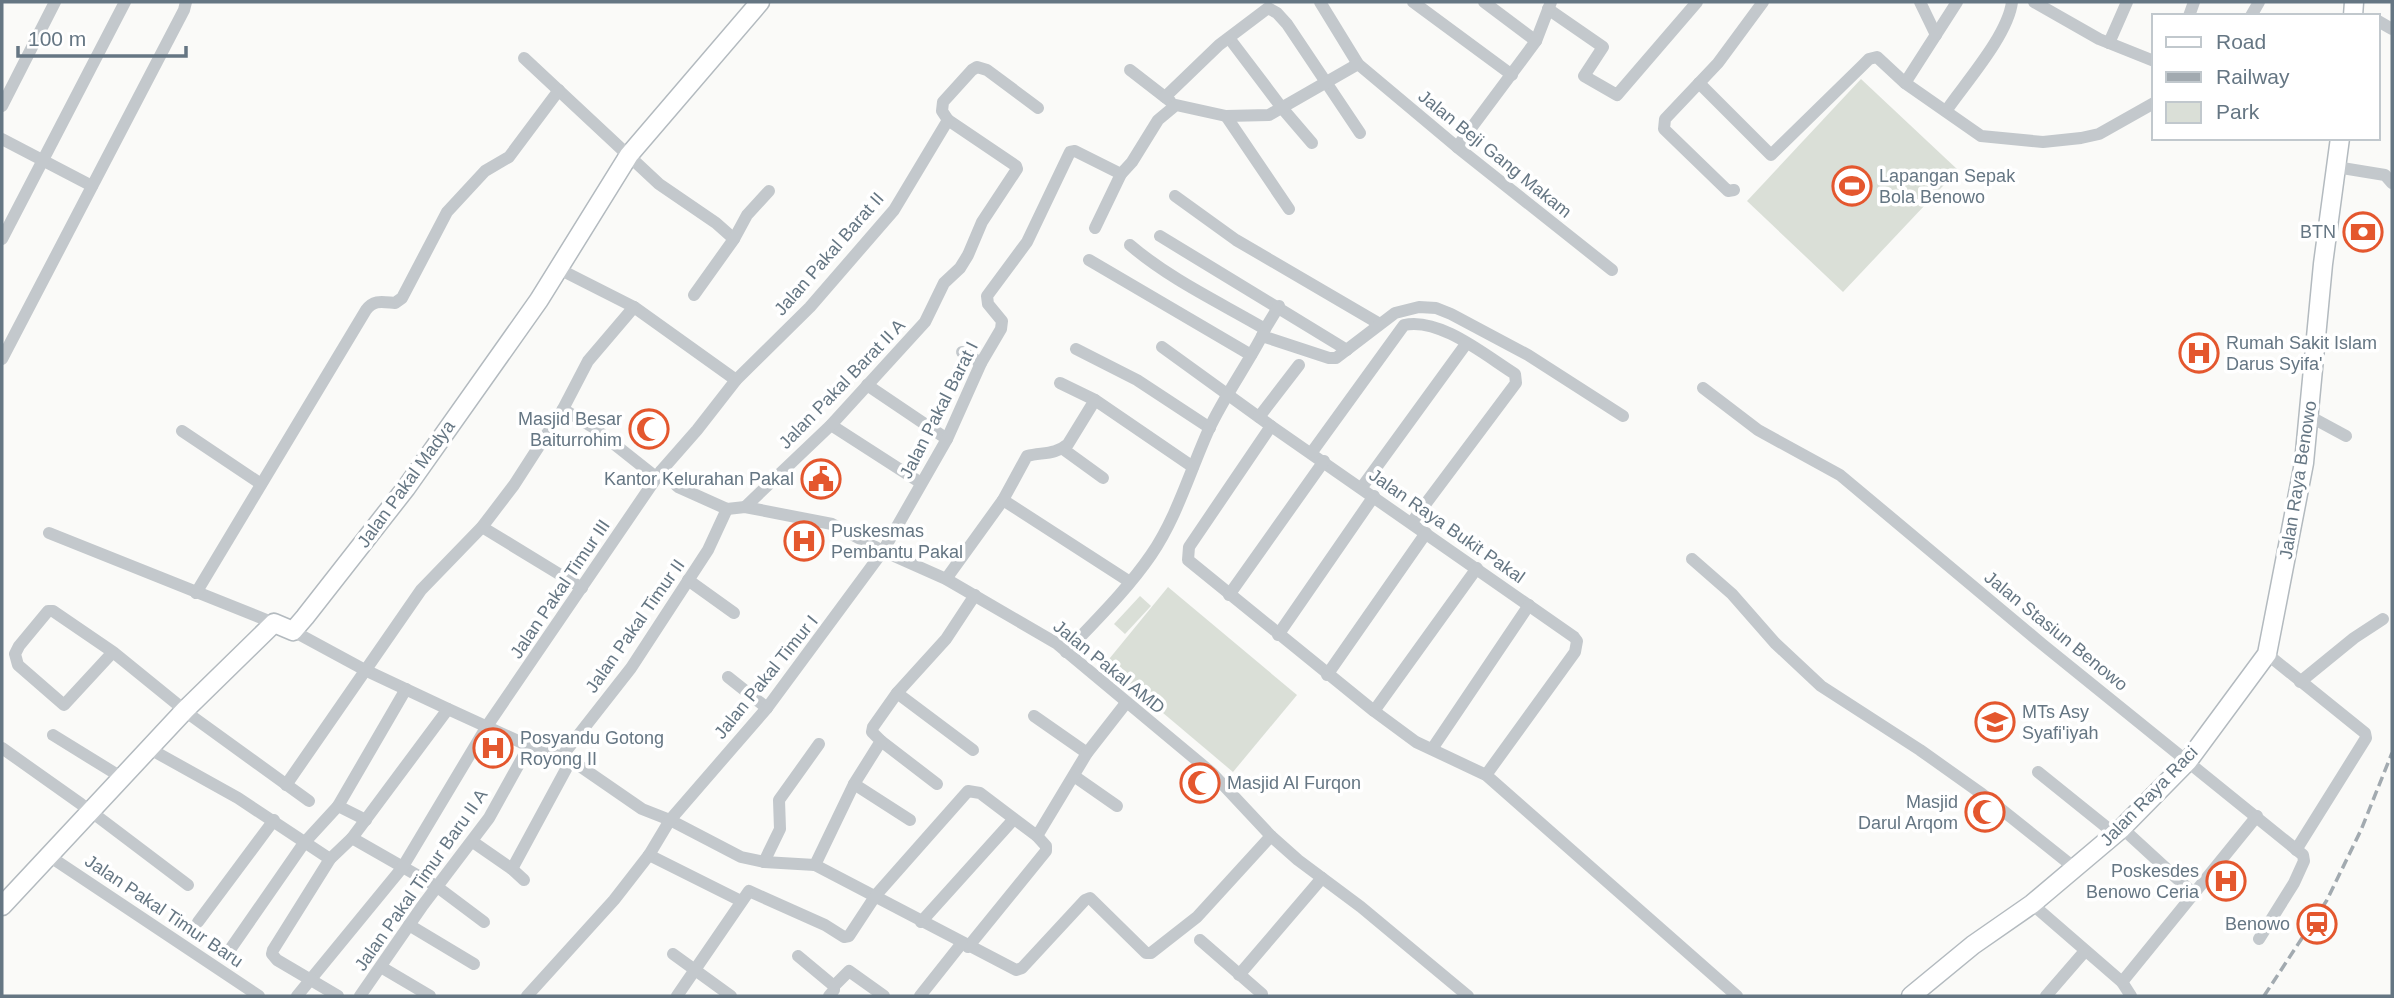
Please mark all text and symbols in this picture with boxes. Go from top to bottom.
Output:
scale bar [18,14,186,58]
legend [2152,14,2380,140]
text: 100 m [28,27,86,50]
text: Road [2216,30,2266,53]
text: Railway [2216,65,2290,88]
street label: Jalan Beji Gang Makam [1414,86,1576,222]
text: Park [2216,100,2260,123]
sports icon: Lapangan Sepak Bola Benowo [1831,165,1873,207]
place label: Lapangan Sepak Bola Benowo [1879,166,2016,207]
street label: Jalan Pakal Barat II [770,189,888,319]
bank icon: BTN [2342,211,2384,253]
place label: BTN [2300,222,2336,242]
street label: Jalan Pakal Barat II A [775,315,909,453]
hospital icon: Rumah Sakit Islam Darus Syifa' [2178,332,2220,374]
place label: Rumah Sakit Islam Darus Syifa' [2226,333,2377,374]
street label: Jalan Pakal Barat I [896,338,982,482]
street label: Jalan Raya Benowo [2276,399,2320,561]
mosque icon: Masjid Besar Baiturrohim [628,408,670,450]
place label: Masjid Besar Baiturrohim [518,409,622,450]
street label: Jalan Pakal Madya [353,416,459,551]
public building icon: Kantor Kelurahan Pakal [800,458,842,500]
street label: Jalan Raya Bukit Pakal [1365,465,1529,587]
place label: Kantor Kelurahan Pakal [604,469,794,489]
street label: Jalan Pakal Timur III [506,516,614,662]
hospital icon: Puskesmas Pembantu Pakal [783,520,825,562]
place label: Puskesmas Pembantu Pakal [831,521,963,562]
street label: Jalan Pakal Timur II [581,556,689,696]
street label: Jalan Stasiun Benowo [1980,567,2132,695]
street label: Jalan Pakal Timur I [710,611,822,743]
street label: Jalan Pakal AMD [1049,616,1169,718]
school or university icon: MTs Asy Syafi'iyah [1974,701,2016,743]
place label: MTs Asy Syafi'iyah [2022,702,2098,743]
hospital icon: Posyandu Gotong Royong II [472,727,514,769]
place label: Posyandu Gotong Royong II [520,728,664,769]
street label: Jalan Raya Raci [2096,742,2202,850]
mosque icon: Masjid Al Furqon [1179,762,1221,804]
place label: Masjid Al Furqon [1227,773,1361,793]
street label: Jalan Pakal Timur Baru II A [351,785,491,975]
mosque icon: Masjid Darul Arqom [1964,791,2006,833]
place label: Masjid Darul Arqom [1858,792,1958,833]
street label: Jalan Pakal Timur Baru [81,851,247,971]
hospital icon: Poskesdes Benowo Ceria [2205,860,2247,902]
place label: Poskesdes Benowo Ceria [2086,861,2200,902]
station icon: Benowo [2296,903,2338,945]
place label: Benowo [2225,914,2290,934]

